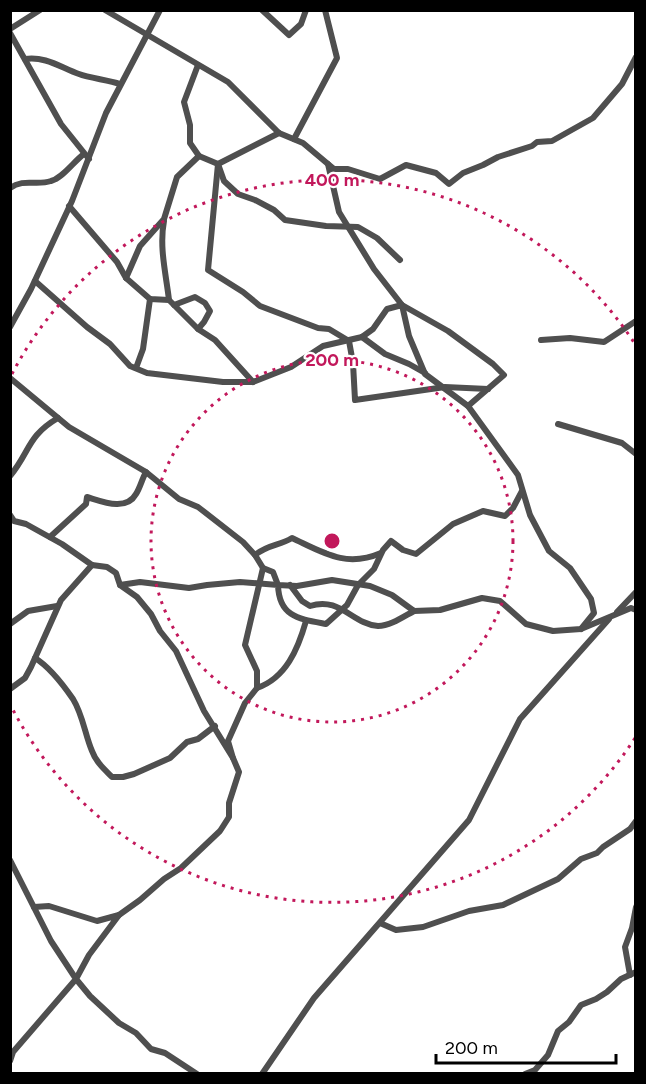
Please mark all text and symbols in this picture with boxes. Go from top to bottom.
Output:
text: 400 m [305,169,359,191]
text: 200 m [305,349,359,371]
centre of rings [322,531,342,551]
scale bar [436,1027,616,1065]
text: 200 m [445,1037,498,1059]

